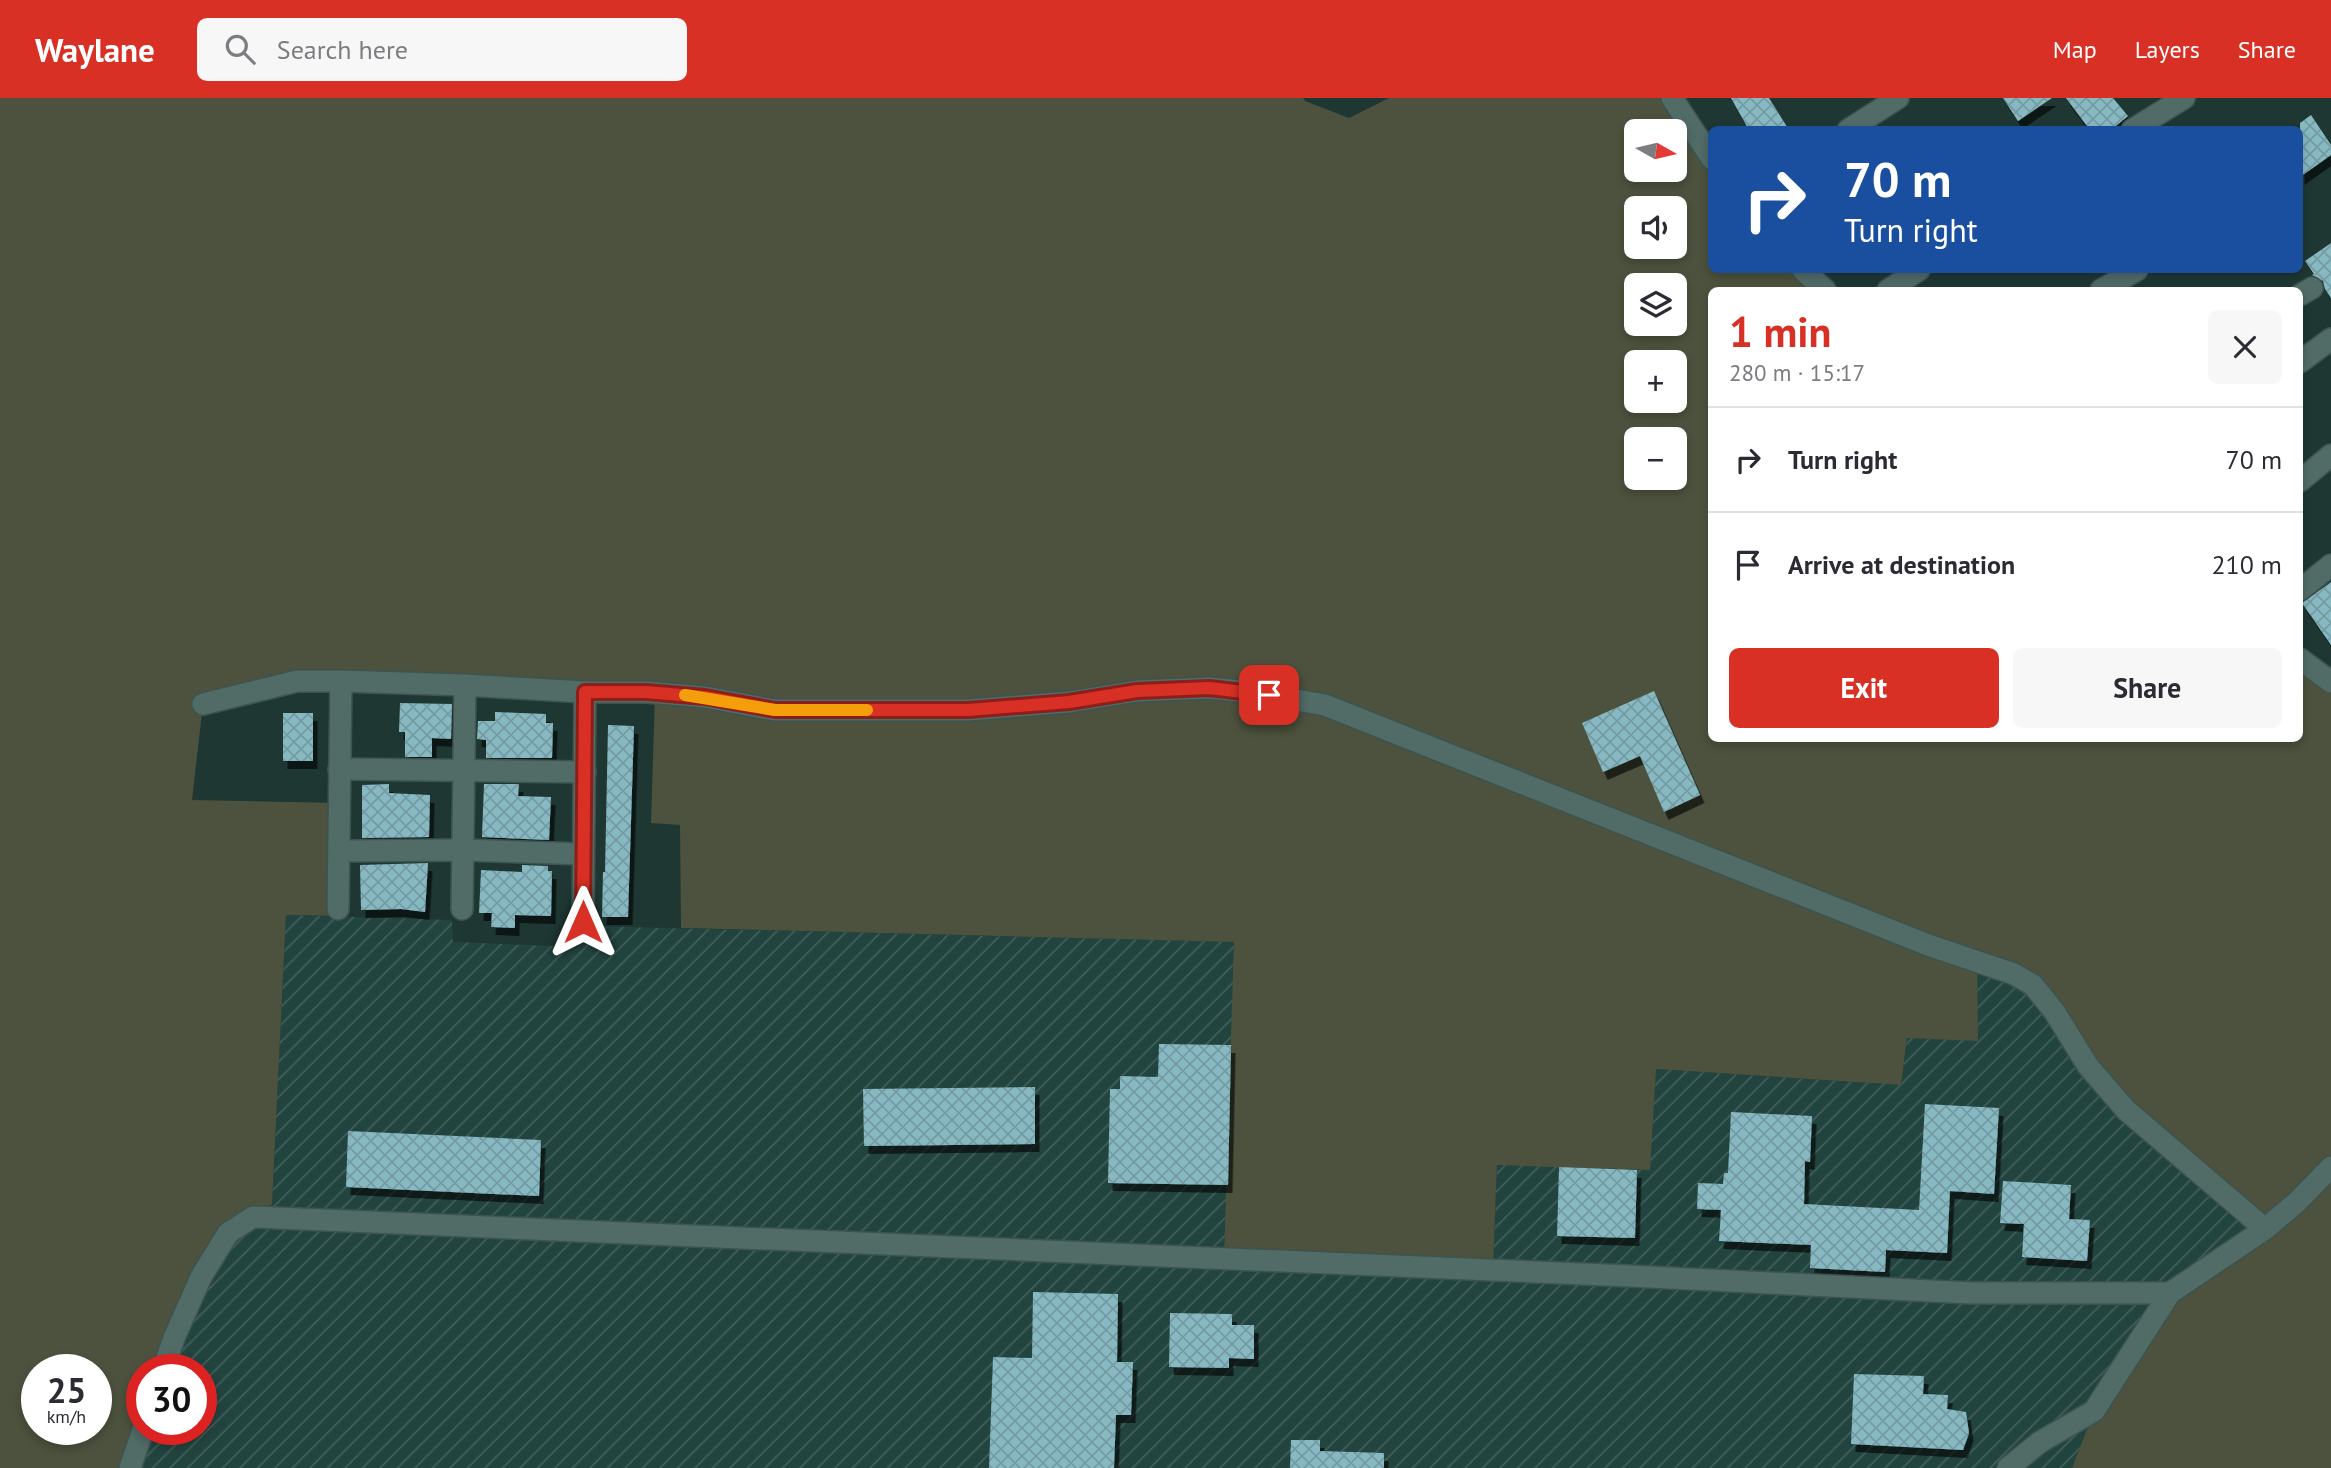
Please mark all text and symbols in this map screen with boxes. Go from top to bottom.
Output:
search box [197,18,687,81]
text: Waylane [35,28,155,71]
icon: search [221,30,259,68]
text: Search here [277,33,408,66]
text: Map [2053,34,2097,65]
text: Layers [2135,34,2200,65]
text: Share [2238,34,2296,65]
north arrow [1624,119,1687,182]
map controls [1624,119,1687,490]
text: 70 m [1844,147,1951,211]
icon: right [1729,154,1820,245]
button: sound [1624,196,1687,259]
text: Turn right [1844,209,1978,251]
button: layers [1624,273,1687,336]
text: 1 min [1729,304,1831,359]
button: close [2208,310,2282,384]
button: + [1624,350,1687,413]
text: 280 m · 15:17 [1729,358,1865,387]
button: − [1624,427,1687,490]
icon: right [1729,441,1767,479]
text: Turn right [1788,443,1897,476]
text: 70 m [2226,443,2282,476]
icon: arrive [1729,546,1767,584]
text: Arrive at destination [1788,548,2015,581]
text: 210 m [2211,548,2282,581]
button: Exit [1729,648,1999,728]
button: Share [2013,648,2282,728]
pin [1239,665,1299,725]
icon: arrive [1250,676,1288,714]
position arrow [546,885,620,959]
speed limit sign: 30 [126,1354,217,1445]
text: 25 [47,1367,86,1413]
text: km/h [47,1405,86,1428]

